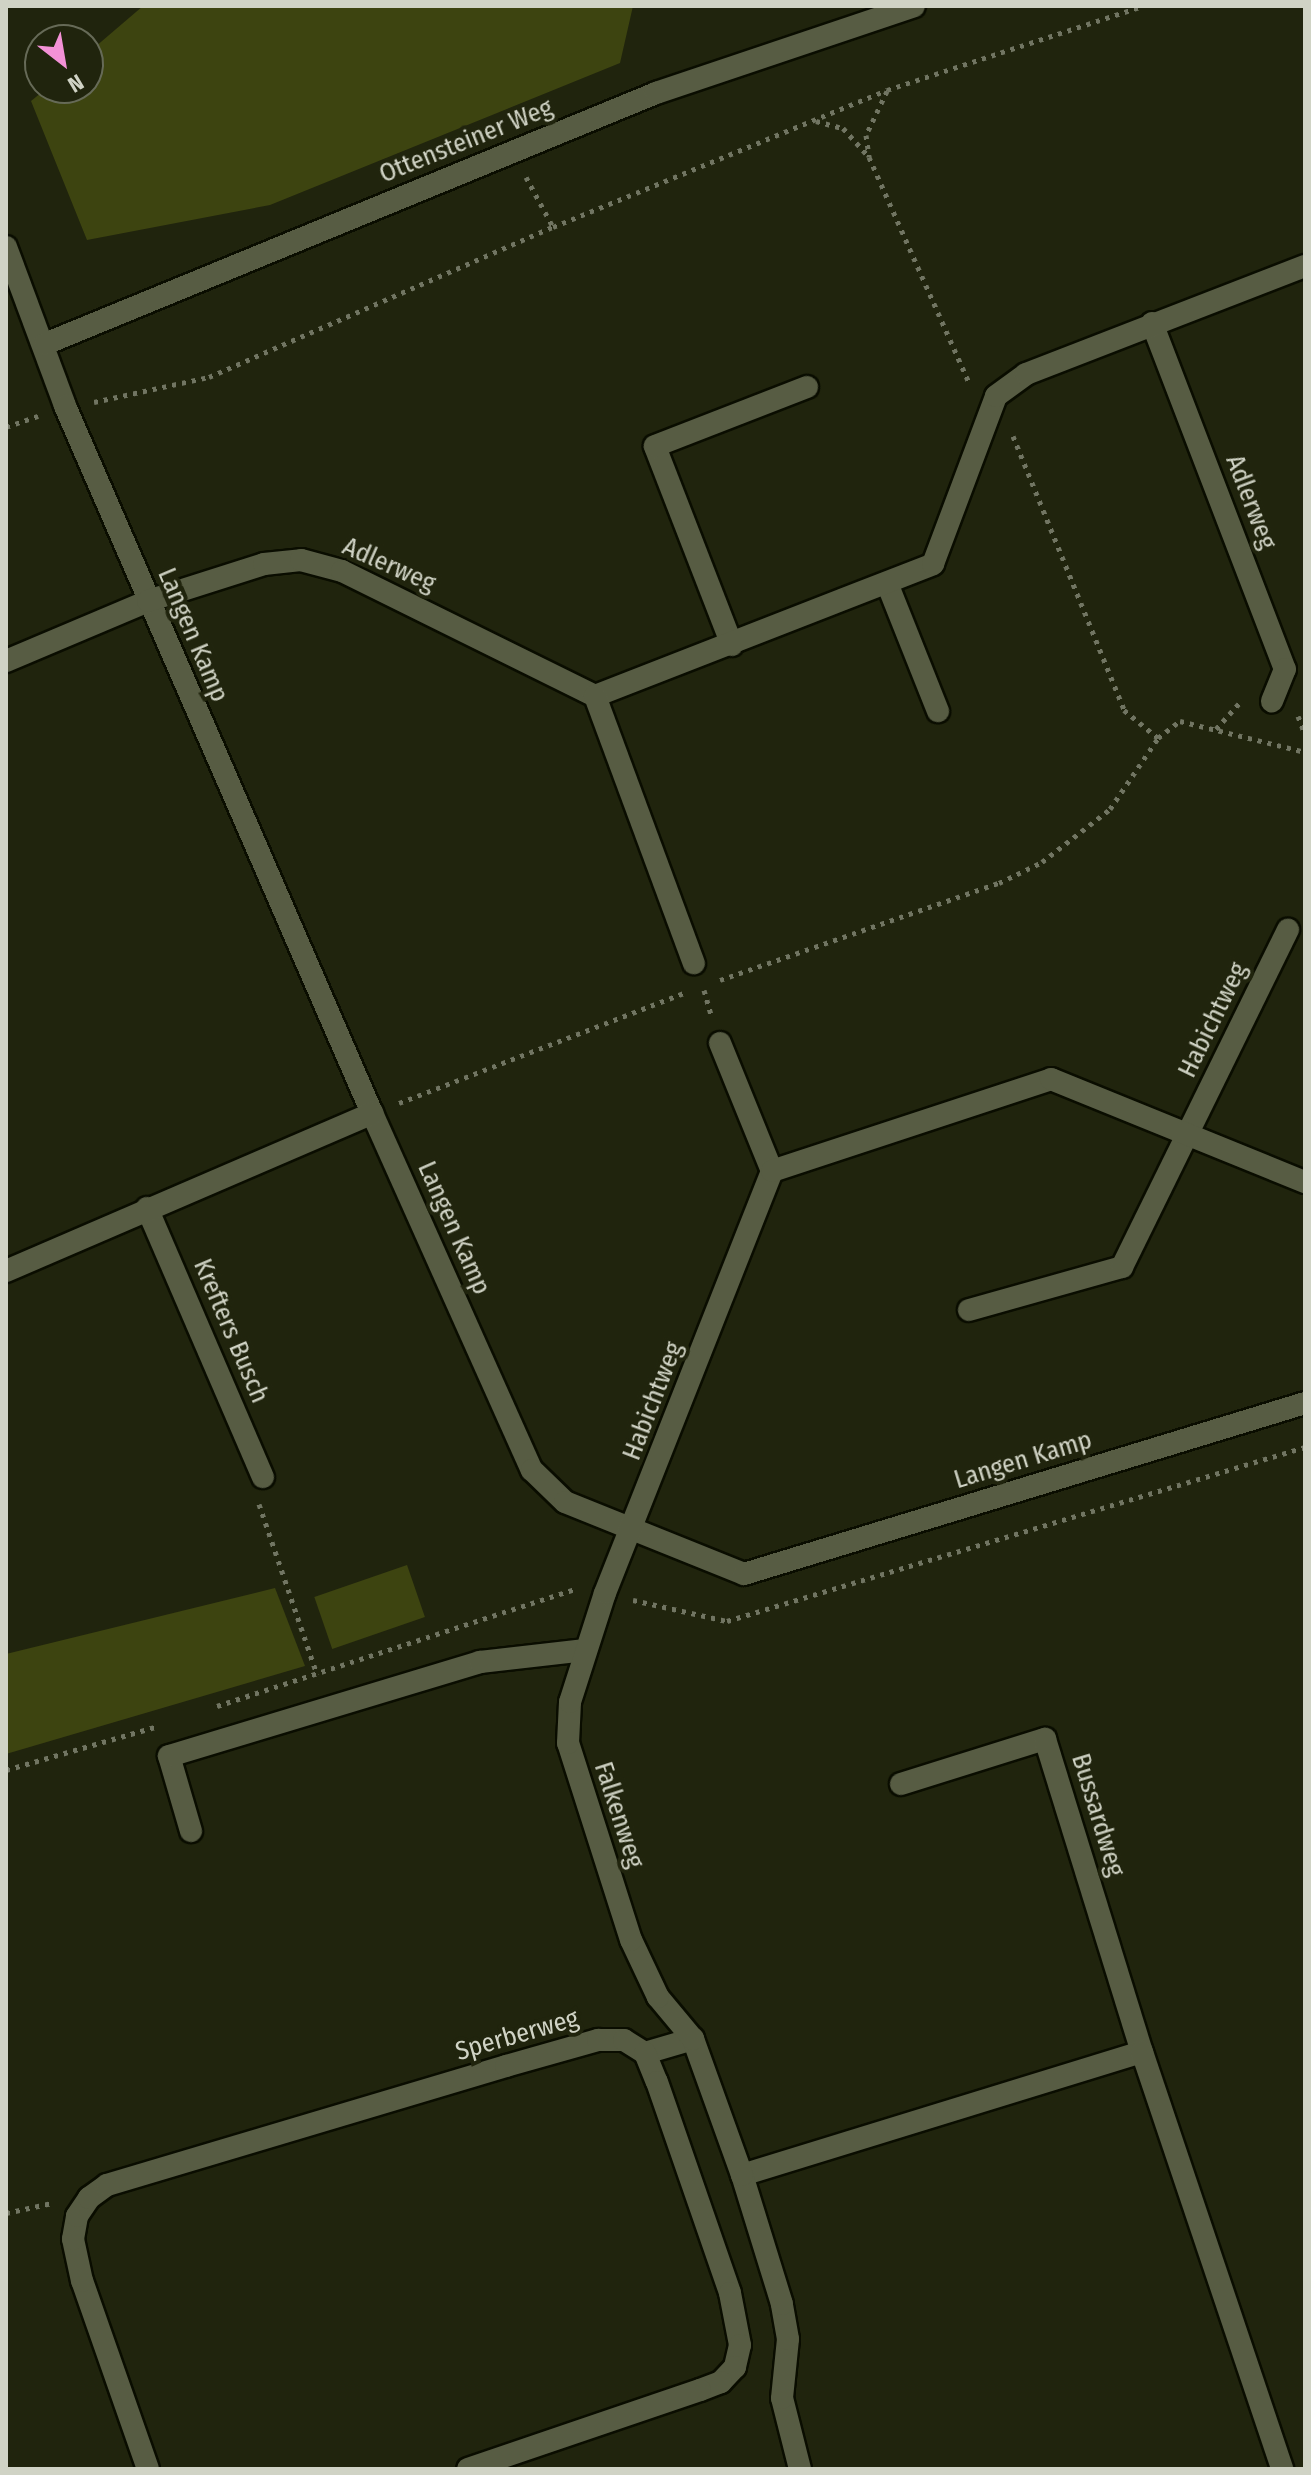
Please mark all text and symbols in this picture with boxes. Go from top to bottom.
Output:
north arrow [24,24,104,104]
text: N [63,68,88,98]
street label: Ottensteiner Weg [375,92,557,190]
street label: Adlerweg [1219,450,1283,554]
street label: Adlerweg [338,531,440,599]
street label: Langen Kamp [151,563,235,707]
street label: Habichtweg [1172,957,1254,1083]
street label: Langen Kamp [411,1157,497,1299]
street label: Krefters Busch [187,1254,275,1408]
street label: Habichtweg [616,1337,690,1465]
street label: Langen Kamp [950,1424,1096,1496]
street label: Bussardweg [1065,1750,1131,1880]
street label: Falkenweg [587,1758,651,1872]
street label: Sperberweg [452,2003,582,2067]

